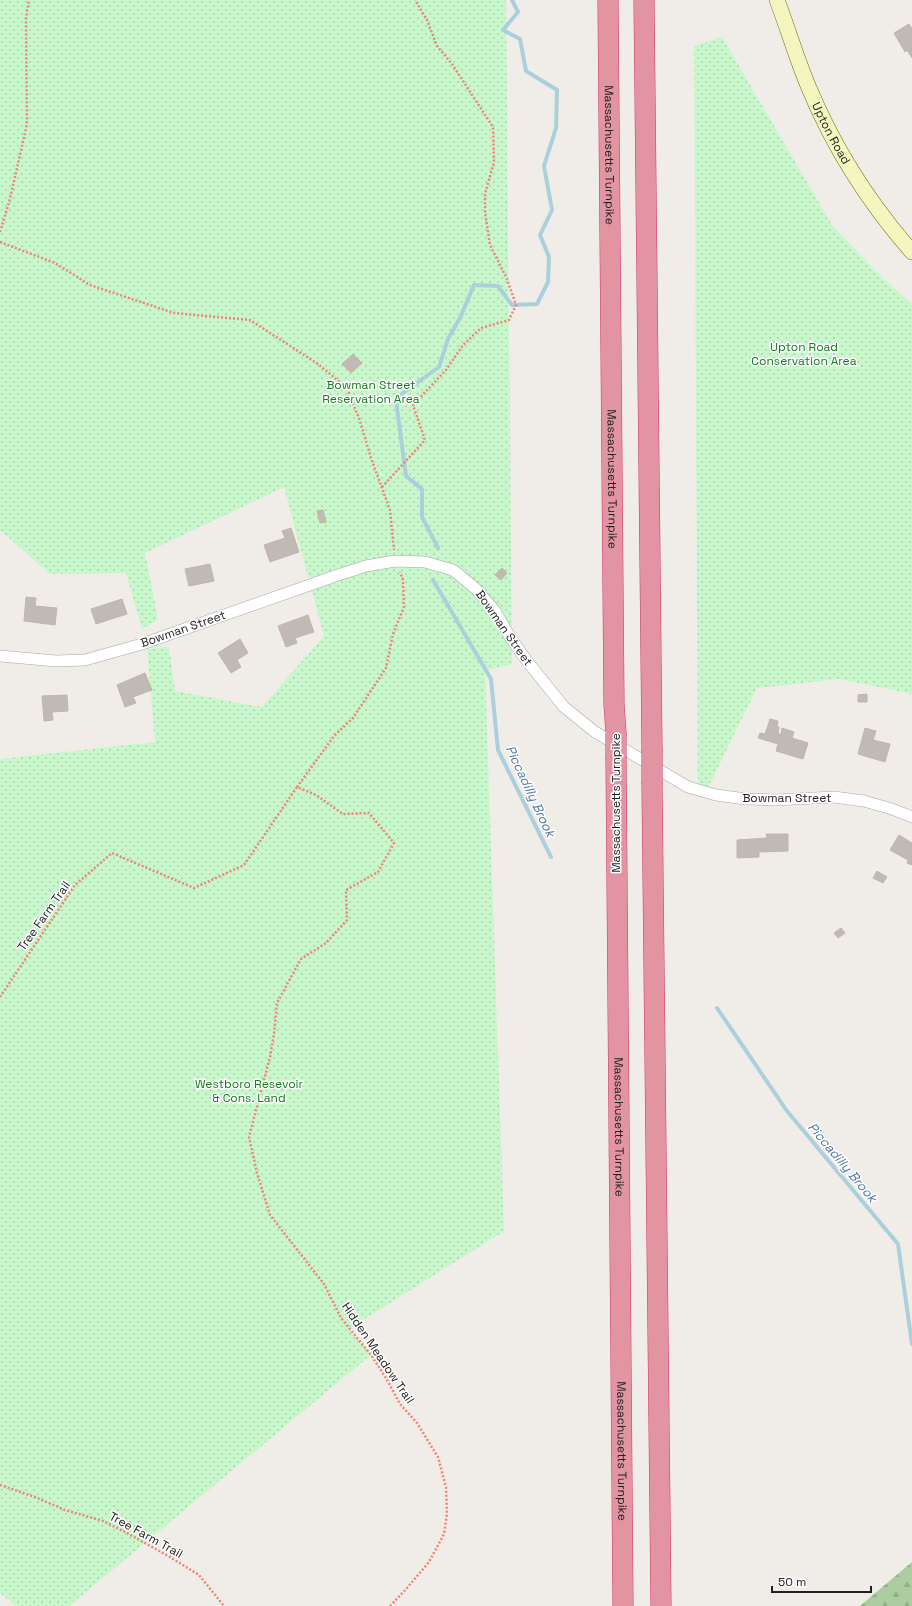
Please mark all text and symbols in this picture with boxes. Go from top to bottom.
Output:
street label: Massachusetts Turnpike [601,85,618,225]
street label: Upton Road [808,100,854,167]
park label: Upton Road Conservation Area [751,339,857,369]
park label: Bowman Street Reservation Area [322,377,420,407]
street label: Massachusetts Turnpike [603,409,621,549]
street label: Bowman Street [472,587,536,669]
street label: Bowman Street [138,607,228,651]
street label: Massachusetts Turnpike [608,733,624,873]
water label: Piccadilly Brook [502,743,560,842]
street label: Bowman Street [742,790,832,806]
street label: Tree Farm Trail [14,878,74,954]
street label: Massachusetts Turnpike [610,1057,628,1197]
park label: Westboro Resevoir & Cons. Land [195,1076,304,1106]
water label: Piccadilly Brook [804,1119,882,1207]
street label: Hidden Meadow Trail [338,1299,418,1407]
street label: Massachusetts Turnpike [613,1381,630,1521]
street label: Tree Farm Trail [106,1508,186,1562]
scale bar [772,1568,871,1594]
text: 50 m [778,1574,806,1590]

